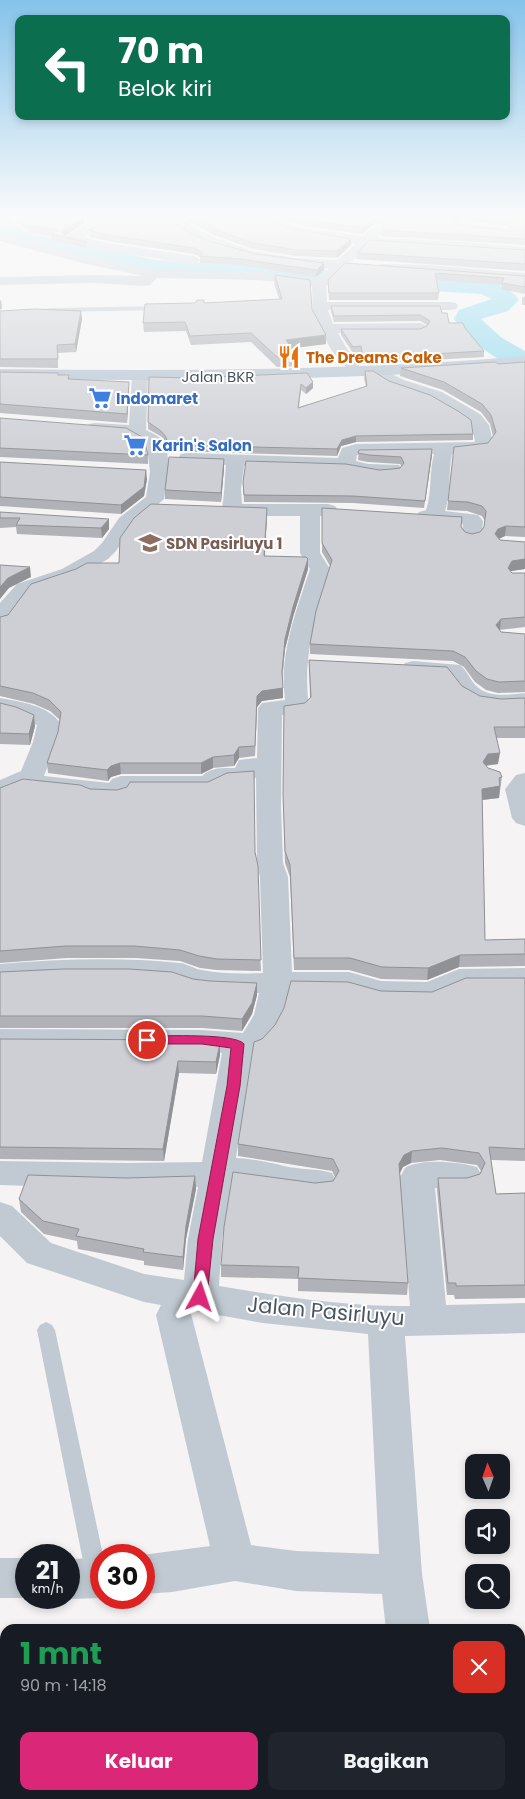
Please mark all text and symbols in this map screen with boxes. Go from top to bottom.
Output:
text: 70 m [118,26,204,75]
icon: left [35,35,100,100]
text: Belok kiri [118,73,212,104]
restaurant icon: The Dreams Cake [276,344,302,370]
place label: The Dreams Cake [306,347,442,368]
street label: Jalan BKR [182,366,254,387]
supermarket icon: Indomaret [87,385,113,411]
place label: Indomaret [116,388,198,409]
supermarket icon: Karin's Salon [122,432,148,458]
place label: Karin's Salon [152,435,252,456]
school or university icon: SDN Pasirluyu 1 [137,530,163,556]
place label: SDN Pasirluyu 1 [166,533,282,554]
pin [126,1019,168,1061]
icon: arrive [133,1026,161,1054]
position arrow [173,1270,225,1322]
street label: Jalan Pasirluyu [246,1290,406,1332]
north arrow [465,1454,510,1499]
map controls [465,1454,510,1609]
button: sound [465,1509,510,1554]
speed limit sign: 30 [90,1544,155,1609]
text: 21 [36,1553,59,1588]
button: search [465,1564,510,1609]
text: km/h [32,1580,63,1597]
text: 1 mnt [20,1632,102,1675]
button: close [453,1641,505,1693]
text: 90 m · 14:18 [20,1674,107,1697]
button: Keluar [20,1732,258,1790]
button: Bagikan [268,1732,505,1790]

